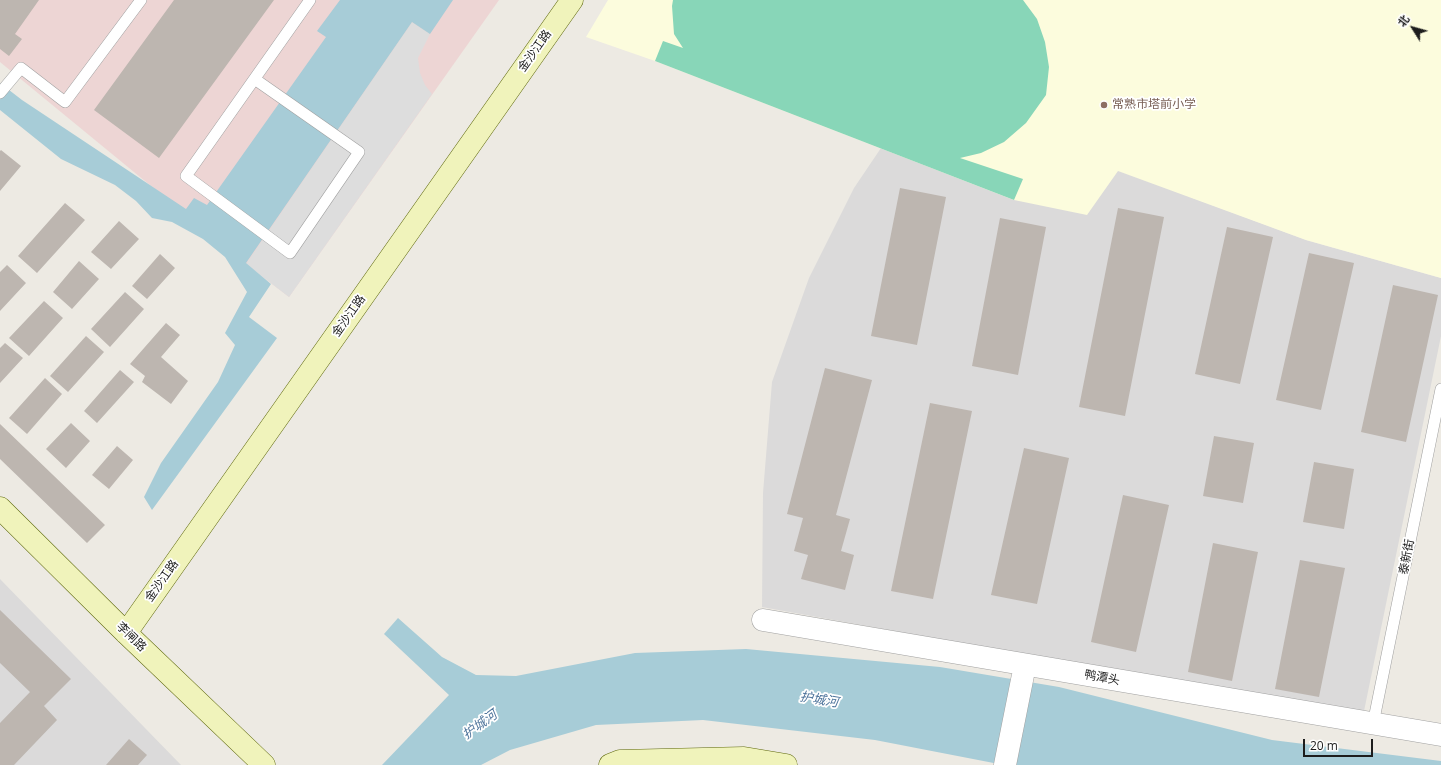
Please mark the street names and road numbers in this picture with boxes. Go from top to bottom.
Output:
street label: 金沙江路 [515,27,555,75]
street label: 金沙江路 [329,292,369,340]
street label: 泰新街 [1396,538,1418,576]
street label: 金沙江路 [142,557,182,605]
street label: 李闸路 [113,619,149,655]
street label: 鸭潭头 [1083,668,1121,688]

